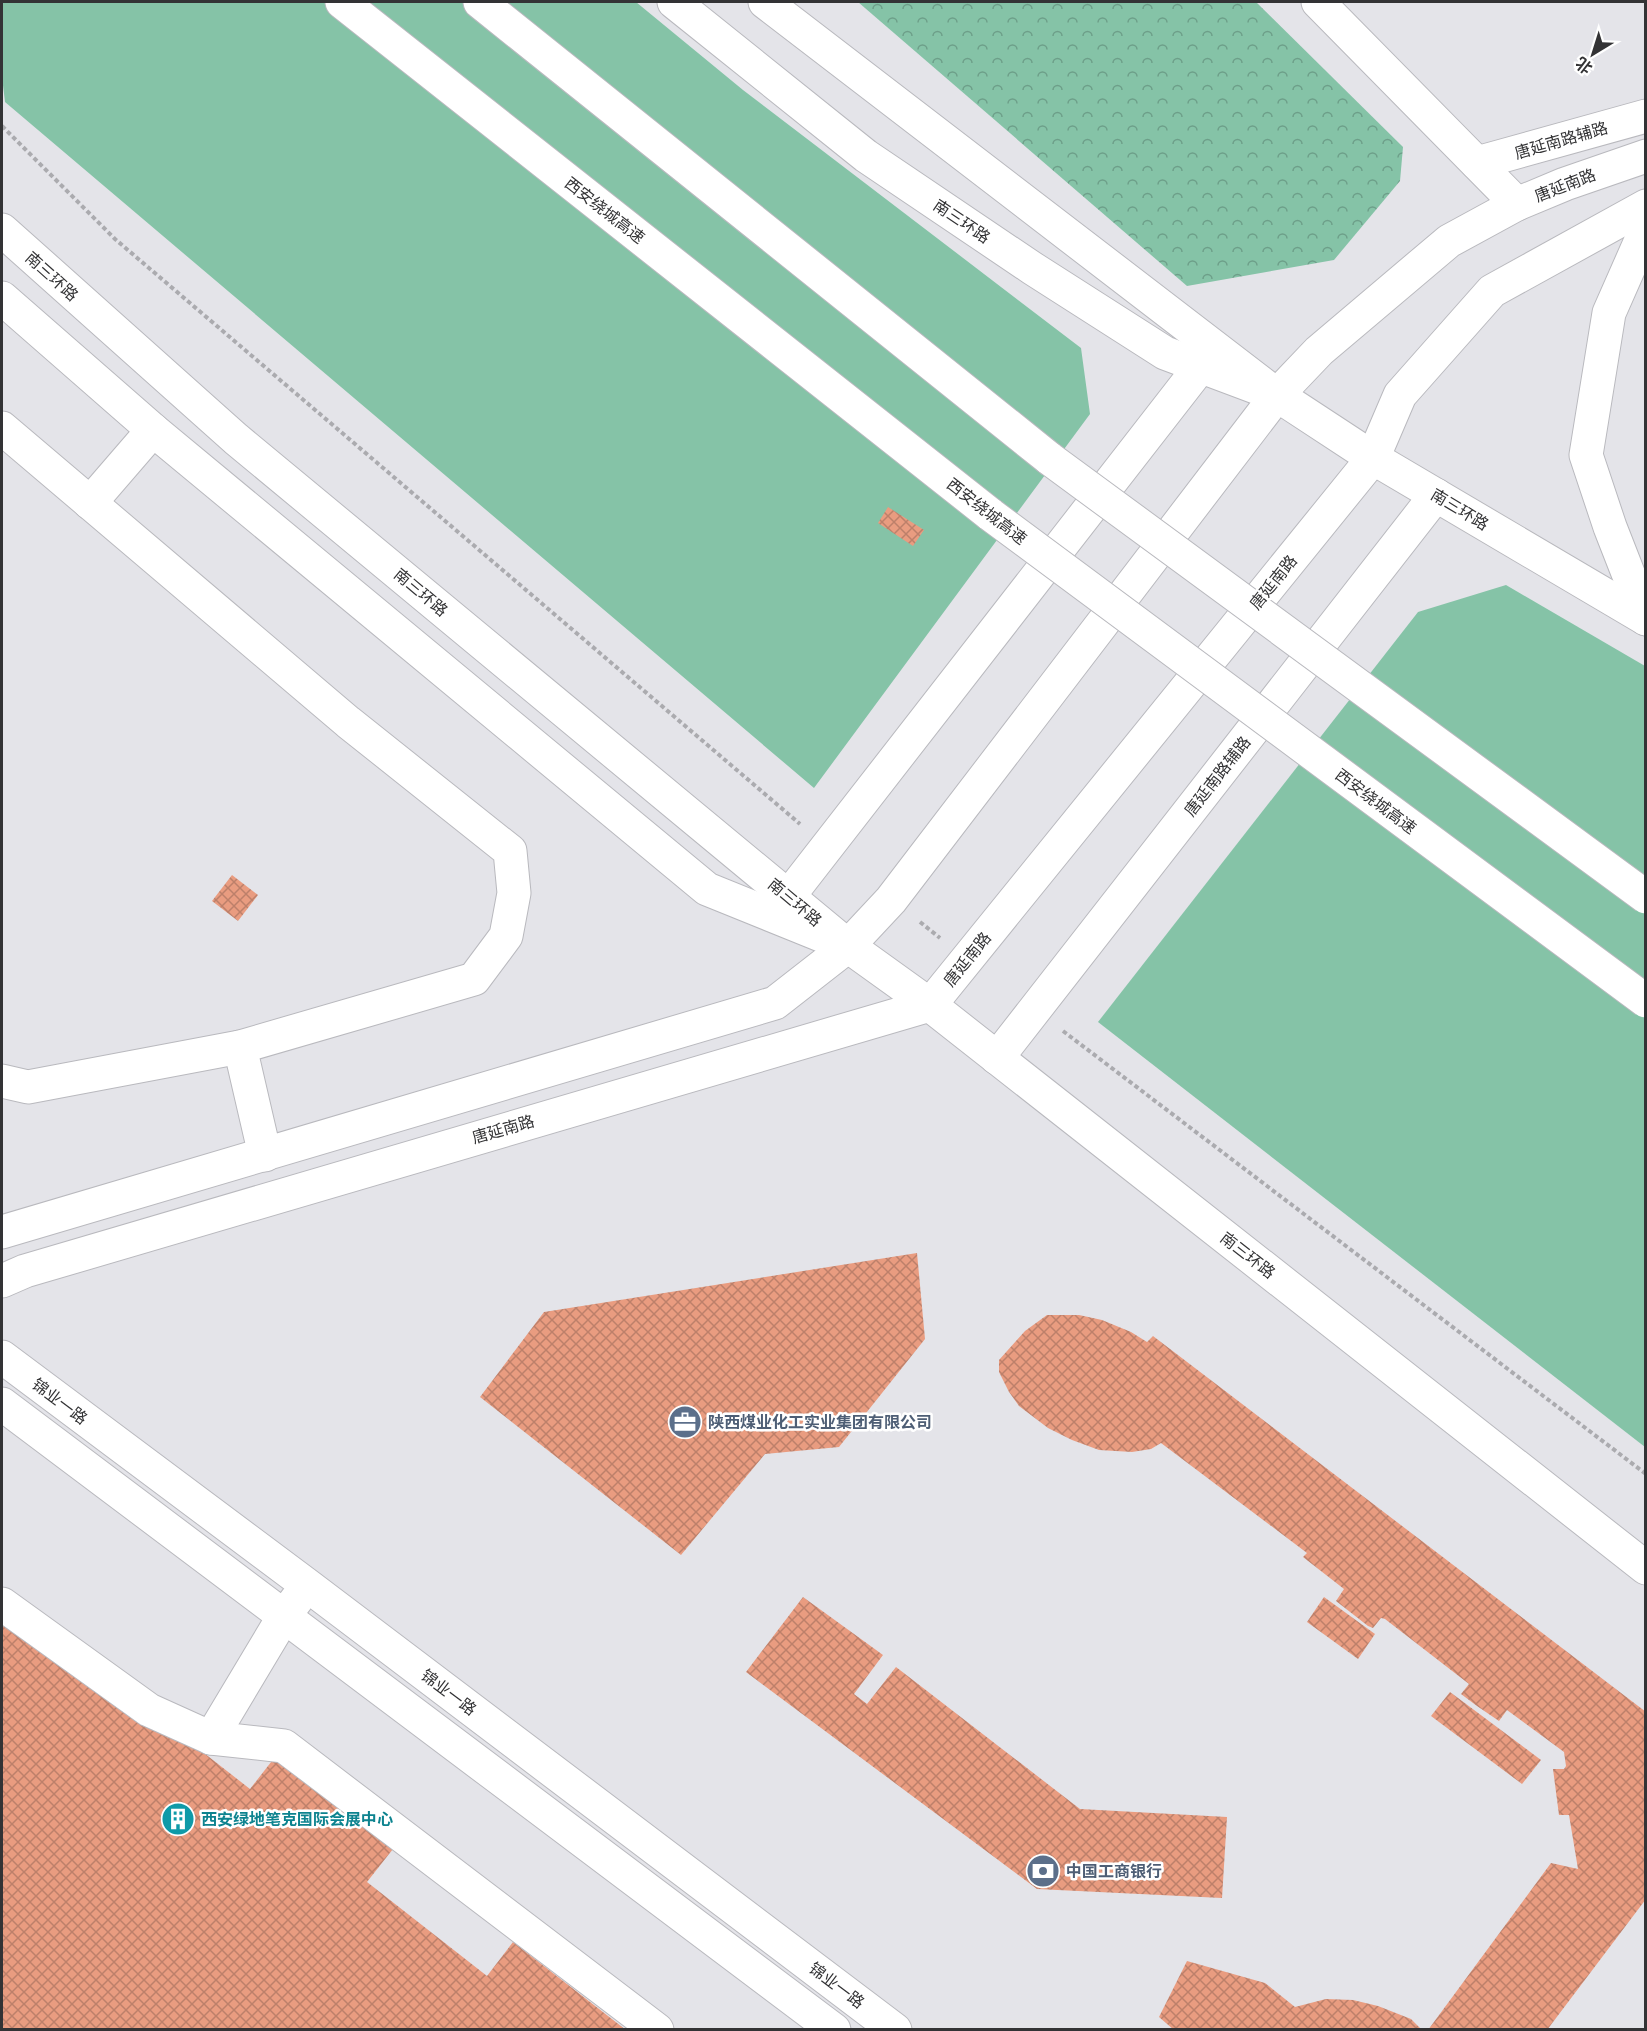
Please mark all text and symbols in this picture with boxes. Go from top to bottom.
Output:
north arrow [1563,24,1623,84]
text: 北 [1571,52,1597,79]
street label: 唐延南路辅路 [1512,116,1610,164]
street label: 唐延南路 [1531,163,1599,207]
street label: 西安绕城高速 [560,172,650,248]
street label: 南三环路 [929,194,995,248]
street label: 南三环路 [21,246,83,306]
street label: 西安绕城高速 [942,473,1032,549]
street label: 南三环路 [1427,483,1493,535]
street label: 唐延南路 [1244,550,1302,614]
street label: 南三环路 [389,563,453,621]
street label: 唐延南路辅路 [1179,731,1255,821]
street label: 西安绕城高速 [1331,763,1421,839]
street label: 南三环路 [763,873,827,931]
street label: 唐延南路 [938,927,996,991]
street label: 唐延南路 [469,1110,537,1148]
street label: 南三环路 [1216,1227,1280,1283]
street label: 锦业一路 [28,1373,92,1429]
office icon: 陕西煤业化工实业集团有限公司 [667,1404,703,1440]
place label: 陕西煤业化工实业集团有限公司 [708,1411,932,1433]
street label: 锦业一路 [417,1664,481,1720]
building icon: 西安绿地笔克国际会展中心 [160,1801,196,1837]
place label: 西安绿地笔克国际会展中心 [201,1808,393,1830]
bank icon: 中国工商银行 [1025,1853,1061,1889]
place label: 中国工商银行 [1066,1860,1162,1882]
street label: 锦业一路 [805,1957,869,2013]

